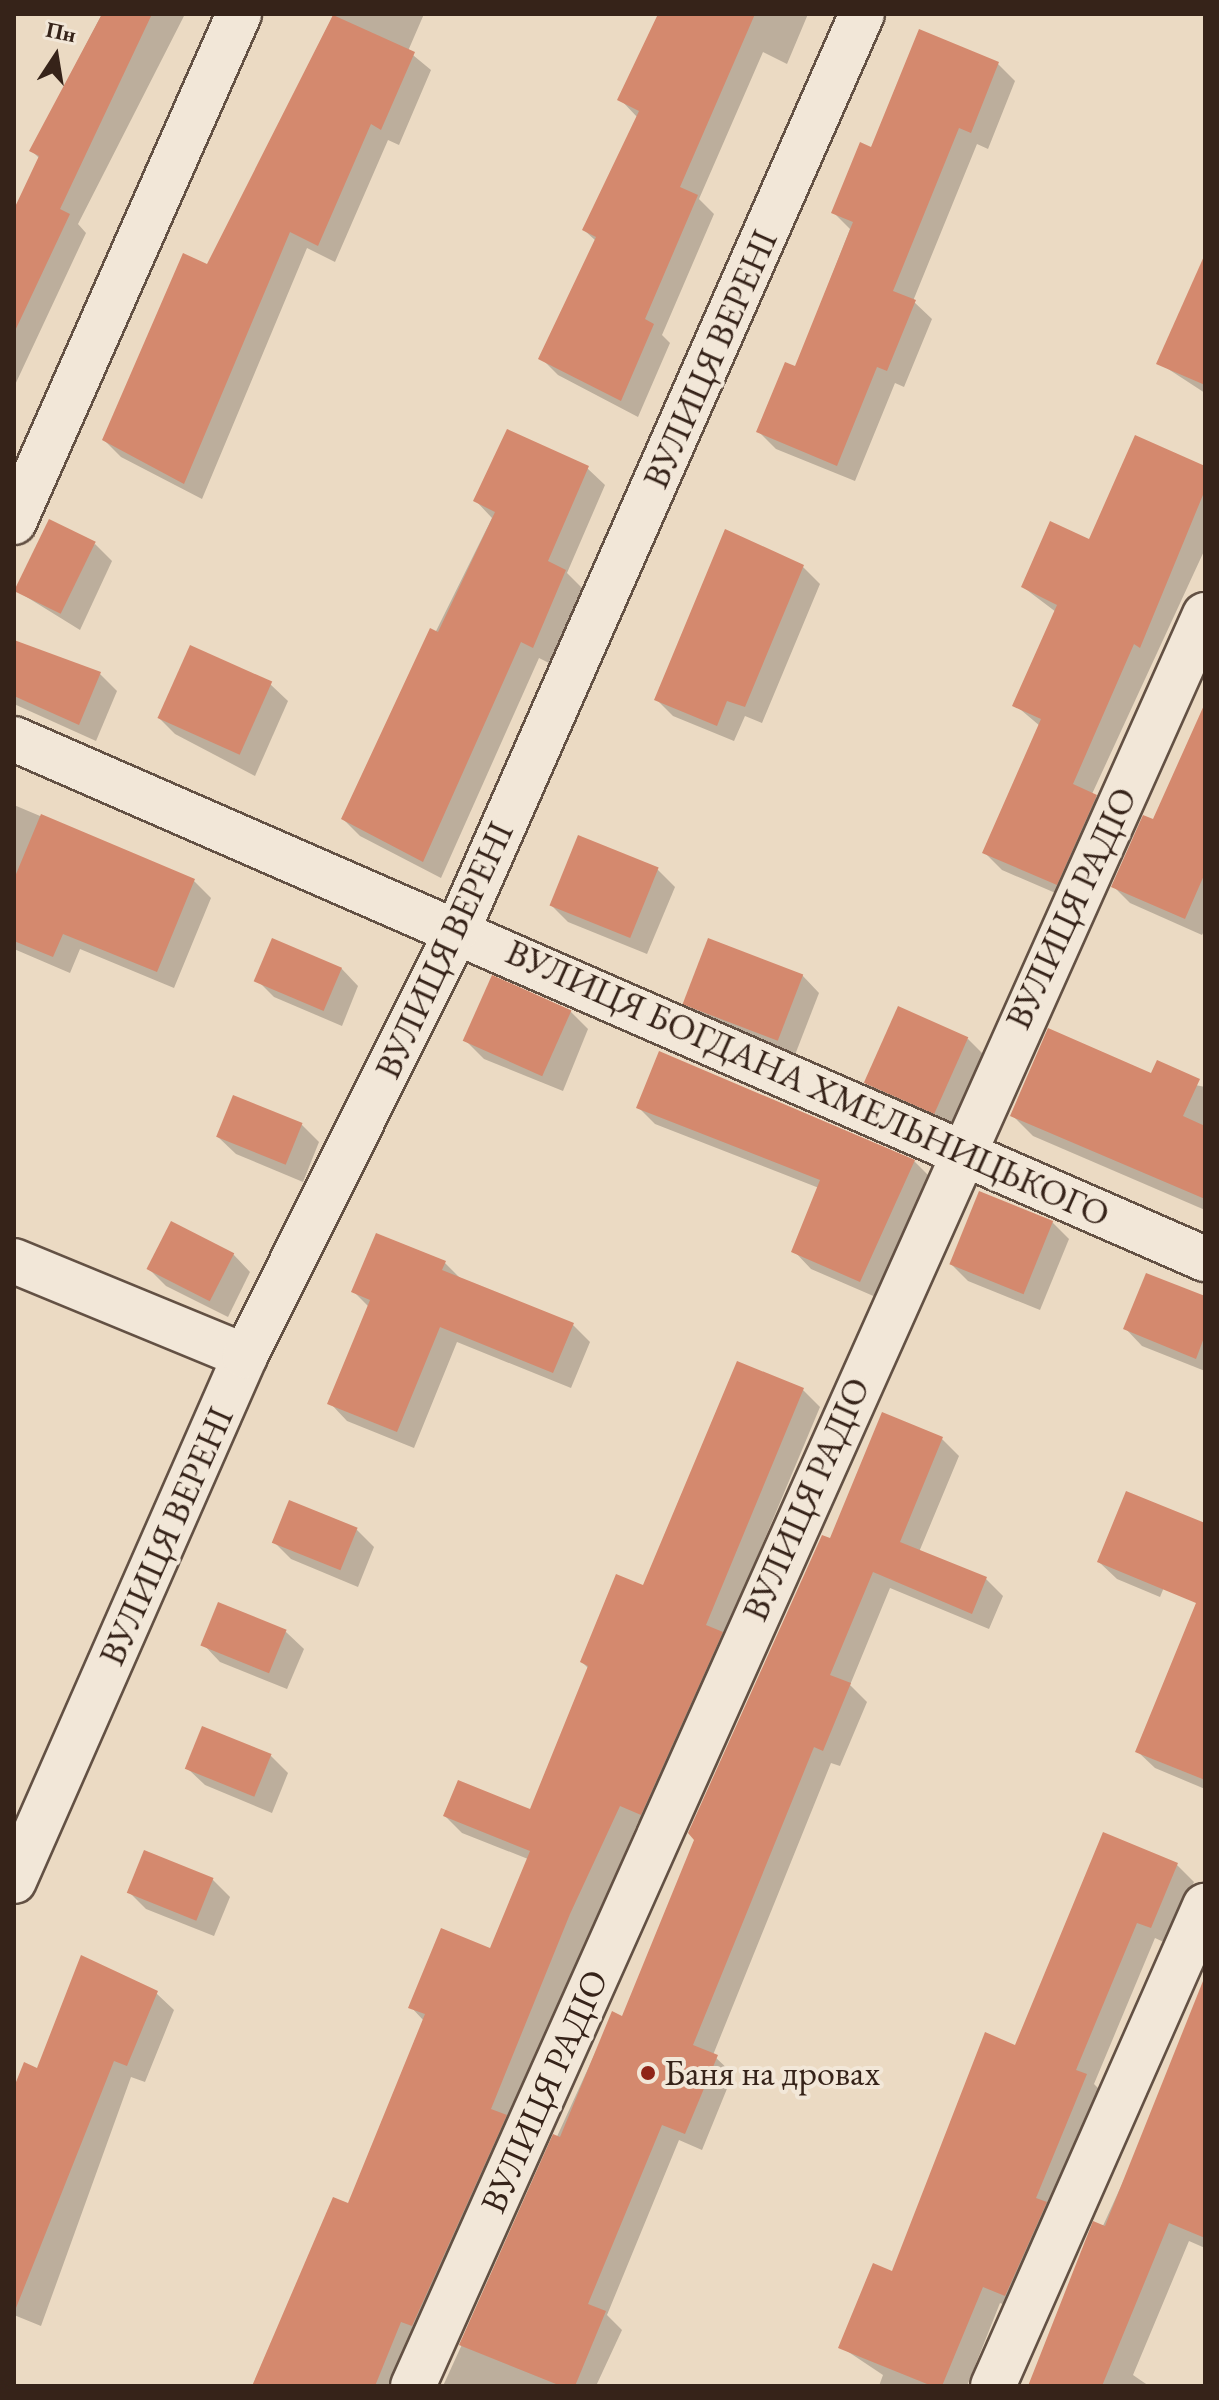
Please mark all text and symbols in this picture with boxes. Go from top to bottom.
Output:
text: Пн [43,15,79,49]
north arrow [16,16,96,96]
street label: ВУЛИЦЯ ВЕРЕНІ [634,223,786,495]
street label: ВУЛИЦЯ РАДІО [996,780,1146,1036]
street label: ВУЛИЦЯ ВЕРЕНІ [366,815,522,1085]
street label: ВУЛИЦЯ БОГДАНА ХМЕЛЬНИЦЬКОГО [500,930,1116,1236]
street label: ВУЛИЦЯ РАДІО [733,1371,879,1627]
street label: ВУЛИЦЯ ВЕРЕНІ [90,1400,242,1672]
street label: ВУЛИЦЯ РАДІО [471,1963,617,2219]
place label: Баня на дровах [664,2051,880,2095]
marker: Баня на дровах [639,2064,657,2082]

